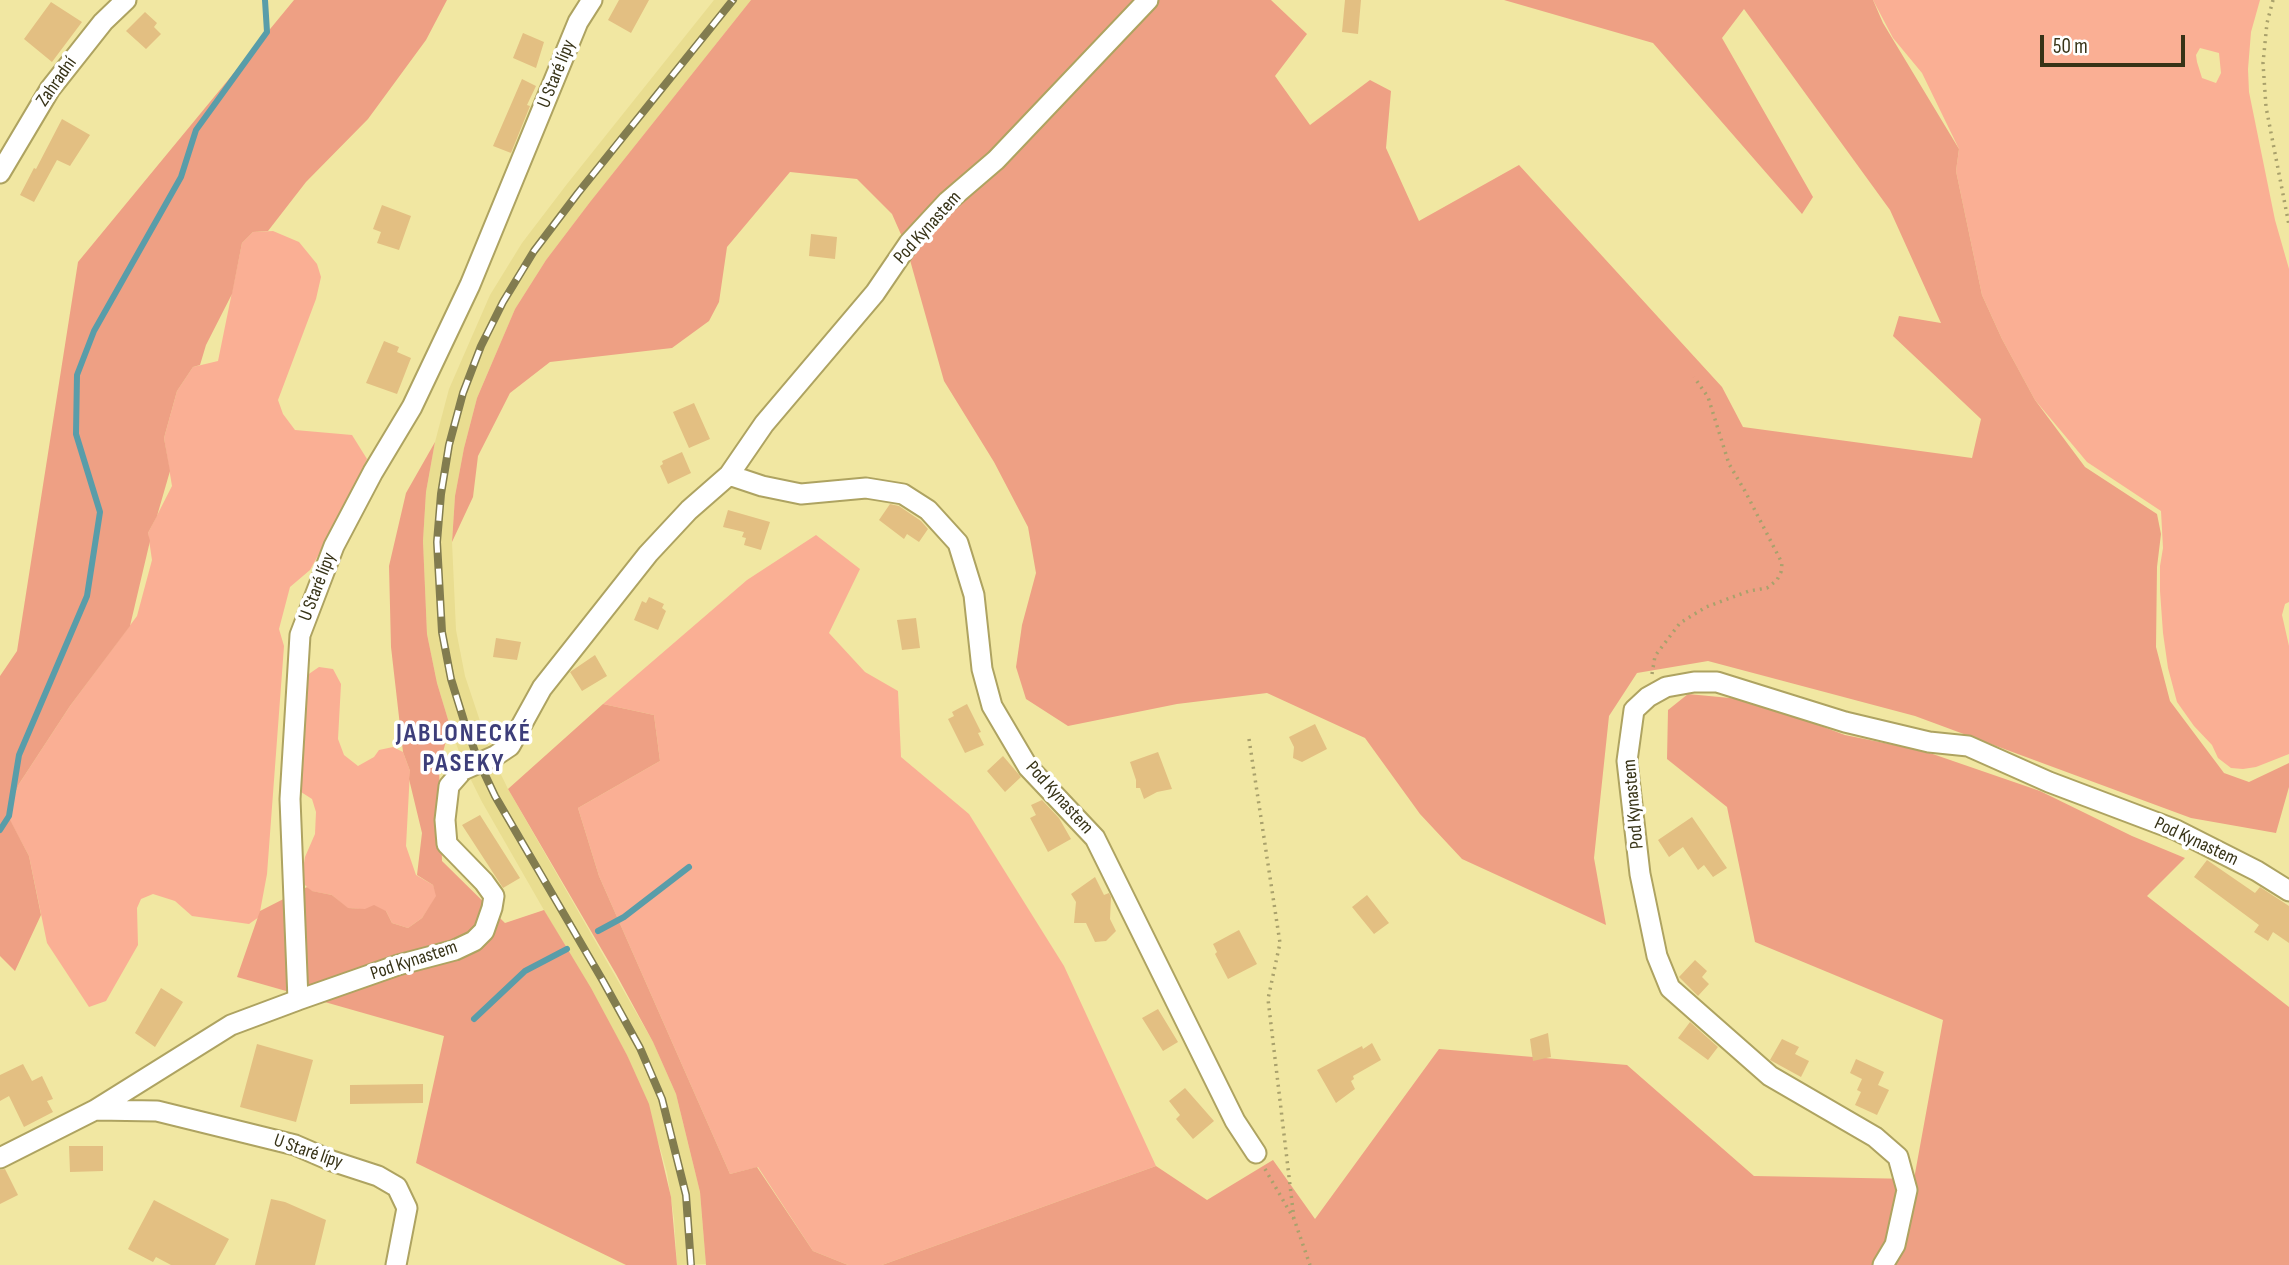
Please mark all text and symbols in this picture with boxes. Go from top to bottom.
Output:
scale bar [2044,21,2189,65]
text: 50 m [2053,34,2088,59]
street label: U Staré lípy [533,37,581,111]
street label: Zahradní [32,53,82,111]
street label: Pod Kynastem [889,187,967,269]
street label: U Staré lípy [295,550,341,624]
district label: JABLONECKÉ PASEKY [397,718,531,780]
street label: Pod Kynastem [1020,757,1098,839]
street label: Pod Kynastem [1619,758,1649,850]
street label: Pod Kynastem [2150,813,2242,871]
street label: Pod Kynastem [368,936,460,986]
street label: U Staré lípy [270,1130,346,1174]

